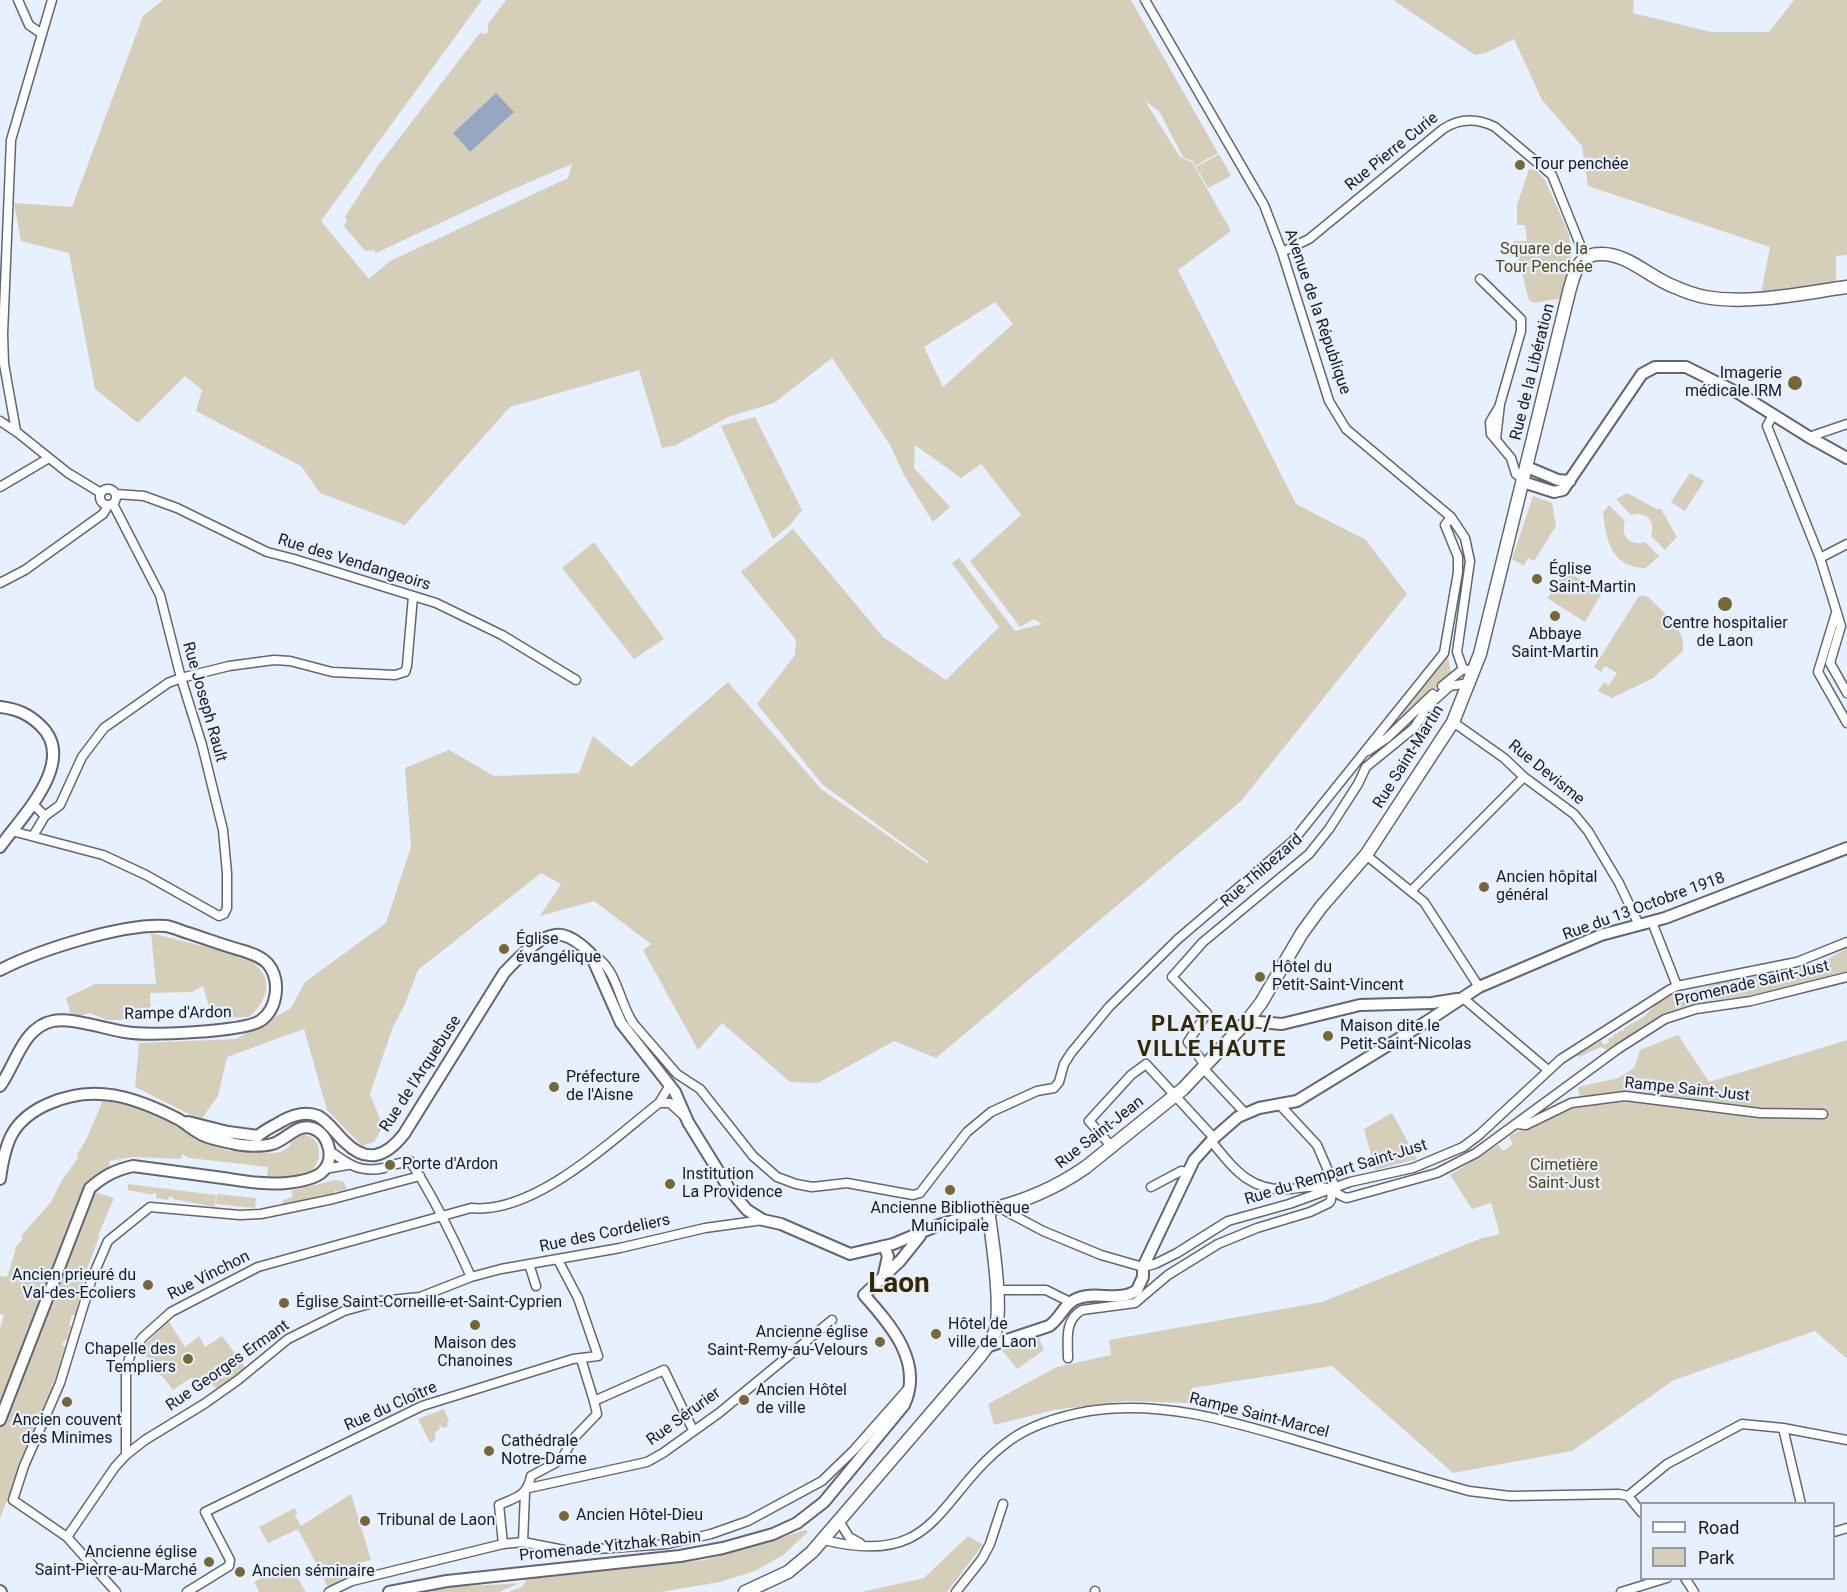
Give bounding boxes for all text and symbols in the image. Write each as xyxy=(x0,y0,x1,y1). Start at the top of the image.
street label: Rue Pierre Curie xyxy=(1342,109,1442,195)
place label: Tour penchée xyxy=(1532,155,1629,175)
marker: Tour penchée xyxy=(1513,158,1527,172)
street label: Avenue de la République xyxy=(1280,227,1354,397)
park label: Square de la Tour Penchée xyxy=(1495,240,1593,278)
street label: Rue de la Libération xyxy=(1507,302,1559,442)
place label: Imagerie médicale IRM xyxy=(1685,364,1782,402)
marker: Imagerie médicale IRM xyxy=(1786,374,1804,392)
street label: Rue des Vendangeoirs xyxy=(275,531,433,595)
place label: Église Saint-Martin xyxy=(1549,560,1636,598)
marker: Église Saint-Martin xyxy=(1530,572,1544,586)
marker: Centre hospitalier de Laon xyxy=(1716,595,1734,613)
marker: Abbaye Saint-Martin xyxy=(1548,609,1562,623)
place label: Centre hospitalier de Laon xyxy=(1662,614,1788,652)
place label: Abbaye Saint-Martin xyxy=(1511,625,1599,663)
street label: Rue Joseph Rault xyxy=(178,640,230,764)
street label: Rue Saint-Martin xyxy=(1370,702,1448,812)
street label: Rue Devisme xyxy=(1504,736,1588,810)
street label: Rue Thibezard xyxy=(1217,830,1307,912)
place label: Ancien hôpital général xyxy=(1496,868,1597,906)
street label: Rue du 13 Octobre 1918 xyxy=(1560,869,1728,945)
marker: Ancien hôpital général xyxy=(1477,880,1491,894)
place label: Église évangélique xyxy=(516,930,601,968)
marker: Église évangélique xyxy=(497,942,511,956)
street label: Promenade Saint-Just xyxy=(1673,957,1831,1011)
place label: Hôtel du Petit-Saint-Vincent xyxy=(1272,958,1404,996)
marker: Hôtel du Petit-Saint-Vincent xyxy=(1253,970,1267,984)
street label: Rampe d'Ardon xyxy=(124,1003,232,1025)
street label: Rue de l'Arquebuse xyxy=(376,1012,466,1136)
district label: PLATEAU / VILLE HAUTE xyxy=(1137,1012,1287,1064)
place label: Maison dite le Petit-Saint-Nicolas xyxy=(1340,1017,1472,1055)
marker: Maison dite le Petit-Saint-Nicolas xyxy=(1321,1029,1335,1043)
place label: Préfecture de l'Aisne xyxy=(566,1068,640,1106)
street label: Rampe Saint-Just xyxy=(1623,1074,1751,1106)
marker: Préfecture de l'Aisne xyxy=(547,1080,561,1094)
street label: Rue Saint-Jean xyxy=(1052,1093,1148,1173)
street label: Rue du Rempart Saint-Just xyxy=(1242,1136,1430,1210)
place label: Porte d'Ardon xyxy=(402,1155,498,1175)
park label: Cimetière Saint-Just xyxy=(1528,1156,1600,1194)
marker: Porte d'Ardon xyxy=(383,1158,397,1172)
place label: Institution La Providence xyxy=(682,1165,783,1203)
marker: Institution La Providence xyxy=(663,1177,677,1191)
marker: Ancienne Bibliothèque Municipale xyxy=(943,1183,957,1197)
place label: Ancienne Bibliothèque Municipale xyxy=(871,1199,1029,1237)
street label: Rue des Cordeliers xyxy=(538,1211,672,1257)
street label: Rue Vinchon xyxy=(165,1247,253,1305)
place label: Ancien prieuré du Val-des-Ecoliers xyxy=(12,1266,136,1304)
district label: Laon xyxy=(868,1268,930,1302)
marker: Ancien prieuré du Val-des-Ecoliers xyxy=(141,1278,155,1292)
place label: Église Saint-Corneille-et-Saint-Cyprien xyxy=(296,1293,562,1313)
marker: Église Saint-Corneille-et-Saint-Cyprien xyxy=(277,1296,291,1310)
place label: Hôtel de ville de Laon xyxy=(948,1315,1037,1353)
street label: Rue Georges Ermant xyxy=(163,1316,293,1416)
marker: Maison des Chanoines xyxy=(468,1318,482,1332)
place label: Ancienne église Saint-Remy-au-Velours xyxy=(707,1323,868,1361)
marker: Hôtel de ville de Laon xyxy=(929,1327,943,1341)
place label: Maison des Chanoines xyxy=(434,1334,516,1372)
marker: Ancienne église Saint-Remy-au-Velours xyxy=(873,1335,887,1349)
place label: Chapelle des Templiers xyxy=(85,1340,176,1378)
marker: Chapelle des Templiers xyxy=(181,1352,195,1366)
street label: Rue du Cloître xyxy=(342,1378,440,1436)
place label: Ancien Hôtel de ville xyxy=(756,1381,847,1419)
street label: Rue Sérurier xyxy=(643,1384,725,1450)
street label: Rampe Saint-Marcel xyxy=(1187,1389,1331,1443)
marker: Ancien Hôtel de ville xyxy=(737,1393,751,1407)
marker: Ancien couvent des Minimes xyxy=(60,1395,74,1409)
place label: Ancien couvent des Minimes xyxy=(12,1411,122,1449)
place label: Cathédrale Notre-Dame xyxy=(501,1432,587,1470)
marker: Cathédrale Notre-Dame xyxy=(482,1444,496,1458)
legend xyxy=(1640,1502,1835,1580)
place label: Ancien Hôtel-Dieu xyxy=(576,1506,703,1526)
marker: Ancien Hôtel-Dieu xyxy=(557,1509,571,1523)
place label: Tribunal de Laon xyxy=(377,1511,495,1531)
marker: Tribunal de Laon xyxy=(358,1514,372,1528)
text: Road xyxy=(1698,1517,1739,1538)
street label: Promenade Yitzhak Rabin xyxy=(518,1528,702,1566)
place label: Ancienne église Saint-Pierre-au-Marché xyxy=(35,1543,197,1581)
text: Park xyxy=(1698,1547,1734,1568)
marker: Ancienne église Saint-Pierre-au-Marché xyxy=(202,1555,216,1569)
place label: Ancien séminaire xyxy=(252,1562,375,1582)
marker: Ancien séminaire xyxy=(233,1565,247,1579)

